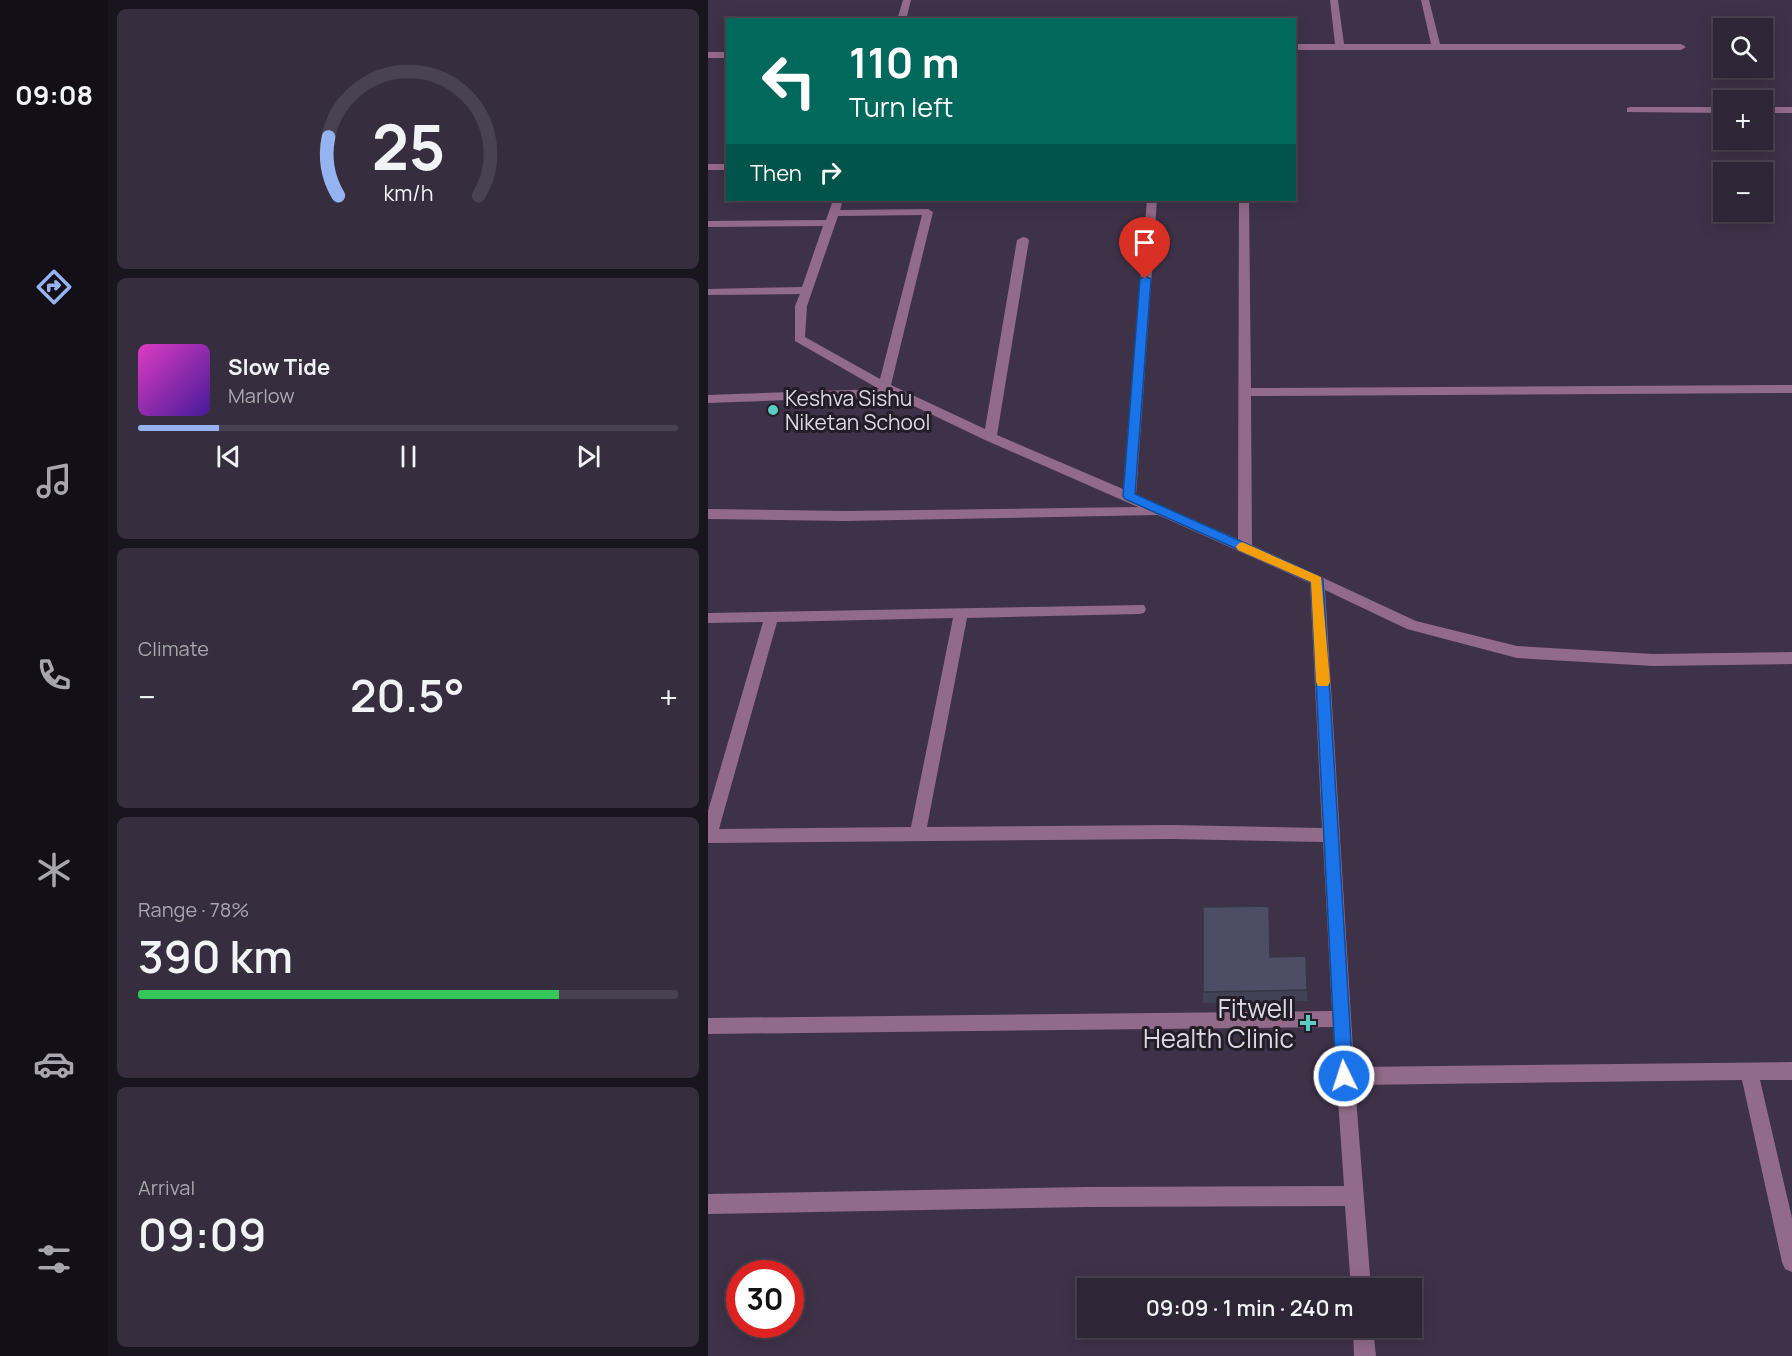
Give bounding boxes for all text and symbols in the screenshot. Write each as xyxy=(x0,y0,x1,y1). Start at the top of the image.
map controls xyxy=(1713,18,1773,222)
button: search xyxy=(1713,18,1773,78)
text: 110 m xyxy=(849,33,960,91)
icon: left xyxy=(750,42,828,120)
text: 09:08 xyxy=(15,76,93,113)
text: Turn left xyxy=(849,88,953,125)
button: + xyxy=(1713,90,1773,150)
text: 25 xyxy=(371,103,445,189)
icon: right xyxy=(814,156,847,189)
text: Then xyxy=(750,158,802,188)
button: − xyxy=(1713,162,1773,222)
text: km/h xyxy=(383,179,433,208)
pin xyxy=(1119,217,1170,279)
icon: arrive xyxy=(1128,226,1161,259)
icon: directions xyxy=(33,266,75,308)
text: Slow Tide xyxy=(228,352,330,382)
text: Marlow xyxy=(228,382,295,409)
place label: Keshva Sishu Niketan School xyxy=(785,384,930,436)
marker: Keshva Sishu Niketan School xyxy=(766,403,780,417)
icon: previous xyxy=(212,440,245,473)
icon: pause xyxy=(392,440,425,473)
icon: next xyxy=(572,440,605,473)
icon: music xyxy=(33,460,75,502)
text: Climate xyxy=(138,635,209,662)
icon: phone xyxy=(33,654,75,696)
text: 20.5° xyxy=(350,664,465,726)
text: − xyxy=(138,674,156,719)
text: + xyxy=(659,674,678,719)
icon: climate xyxy=(33,849,75,891)
text: Range · 78% xyxy=(138,896,249,923)
text: 390 km xyxy=(138,925,293,987)
place label: Fitwell Health Clinic xyxy=(1143,990,1294,1056)
marker: Fitwell Health Clinic xyxy=(1299,1014,1317,1032)
icon: car xyxy=(33,1043,75,1085)
position arrow xyxy=(1312,1044,1376,1108)
text: Arrival xyxy=(138,1174,195,1201)
text: 09:09 xyxy=(138,1203,266,1265)
icon: filters xyxy=(33,1238,75,1280)
speed limit sign: 30 xyxy=(726,1260,804,1338)
text: 09:09 · 1 min · 240 m xyxy=(1146,1293,1353,1323)

